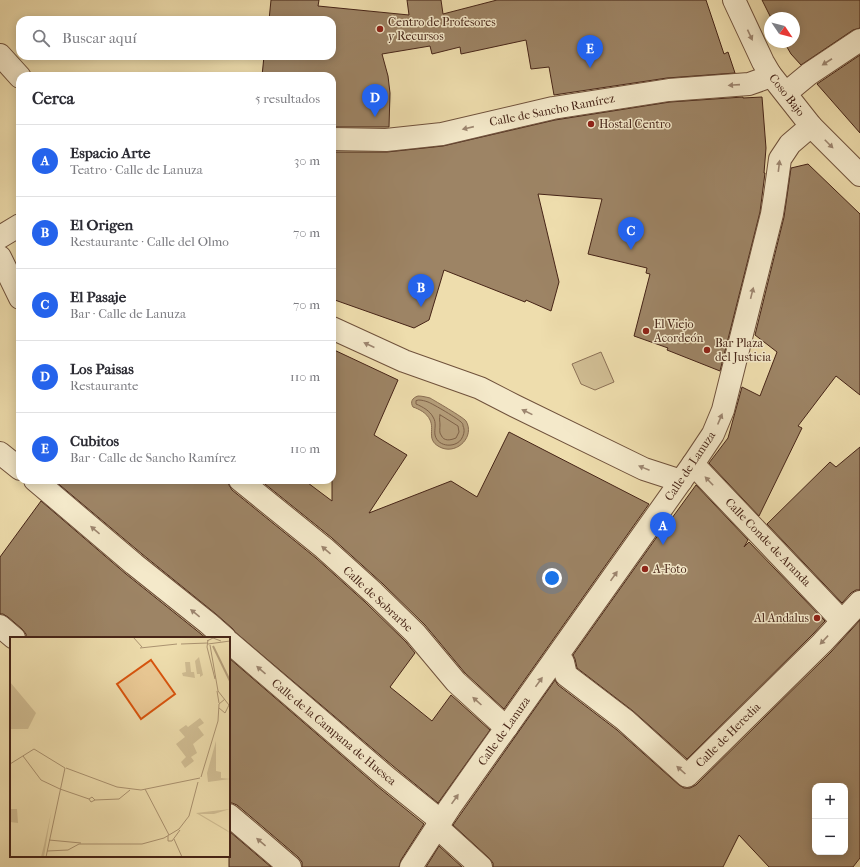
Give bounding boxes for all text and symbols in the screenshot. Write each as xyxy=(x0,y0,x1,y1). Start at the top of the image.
north arrow xyxy=(764,12,800,48)
place label: Centro de Profesores y Recursos xyxy=(388,15,496,43)
search box xyxy=(16,16,336,60)
marker: Centro de Profesores y Recursos xyxy=(375,24,385,34)
icon: search xyxy=(30,27,52,49)
text: Buscar aquí xyxy=(62,29,137,47)
one-way arrow xyxy=(747,30,753,41)
pin: E xyxy=(577,35,603,68)
one-way arrow xyxy=(822,58,833,65)
street label: Coso Bajo xyxy=(766,71,808,119)
one-way arrow xyxy=(728,81,740,88)
pin: D xyxy=(362,84,388,117)
text: Cerca xyxy=(32,88,74,108)
text: 5 resultados xyxy=(255,91,320,106)
street label: Calle de Sancho Ramírez xyxy=(488,91,616,129)
place label: Hostal Centro xyxy=(599,117,671,131)
marker: Hostal Centro xyxy=(586,119,596,129)
one-way arrow xyxy=(461,125,474,131)
one-way arrow xyxy=(824,139,834,149)
text: Espacio Arte xyxy=(70,144,150,162)
text: A xyxy=(41,153,49,168)
text: 30 m xyxy=(294,153,320,168)
one-way arrow xyxy=(776,160,782,172)
text: Teatro · Calle de Lanuza xyxy=(70,162,203,177)
text: El Origen xyxy=(70,216,133,234)
pin: C xyxy=(618,217,644,250)
text: B xyxy=(41,225,49,240)
text: 70 m xyxy=(293,225,320,240)
text: Restaurante · Calle del Olmo xyxy=(70,234,229,249)
pin: B xyxy=(408,274,434,307)
one-way arrow xyxy=(750,287,756,299)
text: El Pasaje xyxy=(70,288,126,306)
text: C xyxy=(41,297,49,312)
text: 70 m xyxy=(293,297,320,312)
text: Bar · Calle de Lanuza xyxy=(70,306,186,321)
place label: El Viejo Acordeón xyxy=(653,317,704,345)
marker: El Viejo Acordeón xyxy=(641,326,651,336)
place label: Bar Plaza del Justicia xyxy=(715,336,771,364)
one-way arrow xyxy=(363,342,374,348)
marker: Bar Plaza del Justicia xyxy=(702,345,712,355)
text: Los Paisas xyxy=(70,360,134,378)
text: D xyxy=(40,369,50,384)
text: 110 m xyxy=(290,369,320,384)
text: Restaurante xyxy=(70,378,139,393)
one-way arrow xyxy=(522,409,533,415)
one-way arrow xyxy=(717,413,723,424)
street label: Calle de Lanuza xyxy=(662,428,719,504)
text: Cubitos xyxy=(70,432,119,450)
text: E xyxy=(41,441,49,456)
text: 110 m xyxy=(290,441,320,456)
text: Bar · Calle de Sancho Ramírez xyxy=(70,450,236,465)
one-way arrow xyxy=(638,465,650,471)
one-way arrow xyxy=(704,476,714,486)
street label: Calle Conde de Aranda xyxy=(722,495,814,589)
pin: A xyxy=(650,512,676,545)
one-way arrow xyxy=(89,526,100,535)
one-way arrow xyxy=(321,546,331,555)
place label: A-Foto xyxy=(652,562,687,576)
street label: Calle de Sobrarbe xyxy=(340,563,416,635)
marker: A-Foto xyxy=(640,564,650,574)
your location xyxy=(542,568,562,588)
one-way arrow xyxy=(610,571,618,581)
one-way arrow xyxy=(190,608,201,617)
place label: Al Andalus xyxy=(753,611,810,625)
marker: Al Andalus xyxy=(812,613,822,623)
one-way arrow xyxy=(820,636,829,645)
inset map xyxy=(10,637,230,857)
one-way arrow xyxy=(256,665,266,674)
street label: Calle de la Campana de Huesca xyxy=(269,676,399,789)
one-way arrow xyxy=(535,676,543,687)
street label: Calle de Lanuza xyxy=(475,693,533,768)
one-way arrow xyxy=(472,697,482,706)
street label: Calle de Heredia xyxy=(693,699,764,770)
one-way arrow xyxy=(676,766,686,775)
map controls xyxy=(812,783,848,855)
button: + xyxy=(812,783,848,819)
one-way arrow xyxy=(451,794,459,804)
button: − xyxy=(812,819,848,855)
one-way arrow xyxy=(255,837,266,846)

